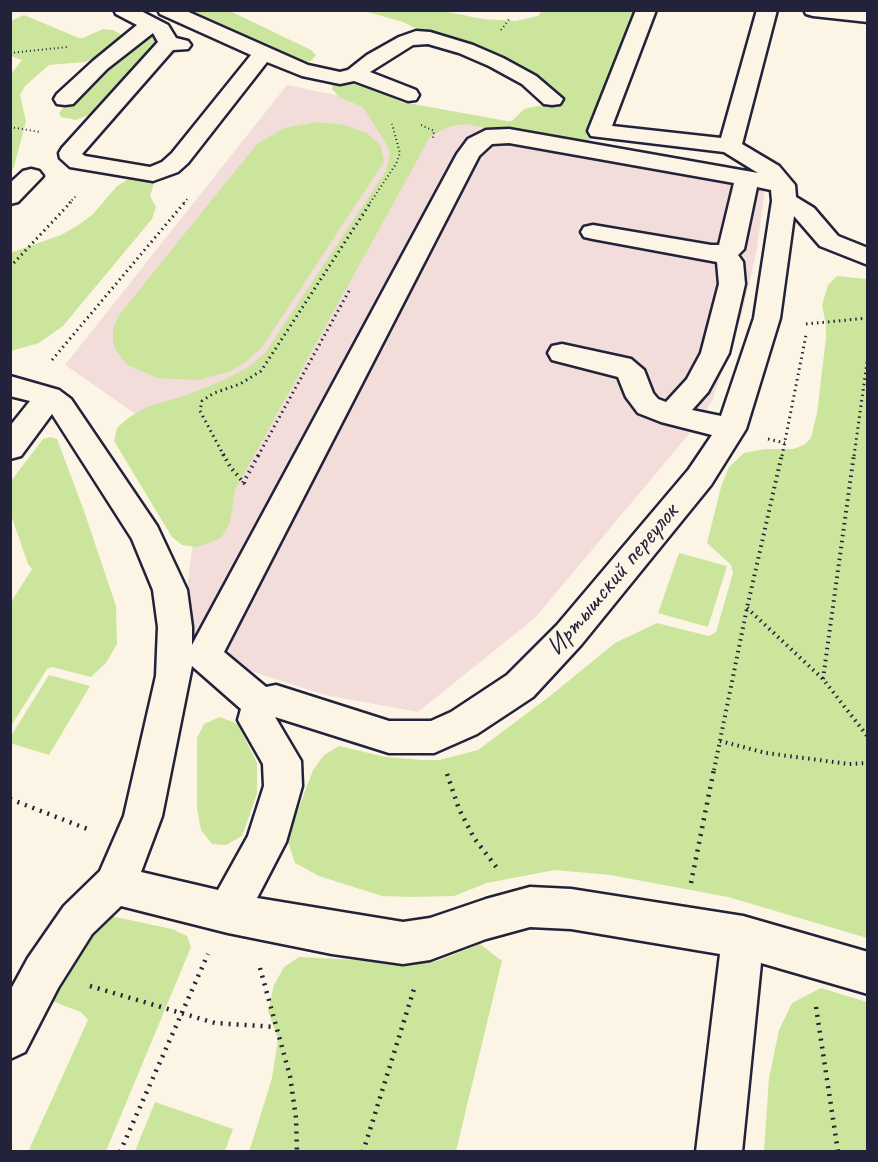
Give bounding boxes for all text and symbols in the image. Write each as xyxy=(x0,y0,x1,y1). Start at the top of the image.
street label: Иртышский переулок xyxy=(540,498,686,662)

